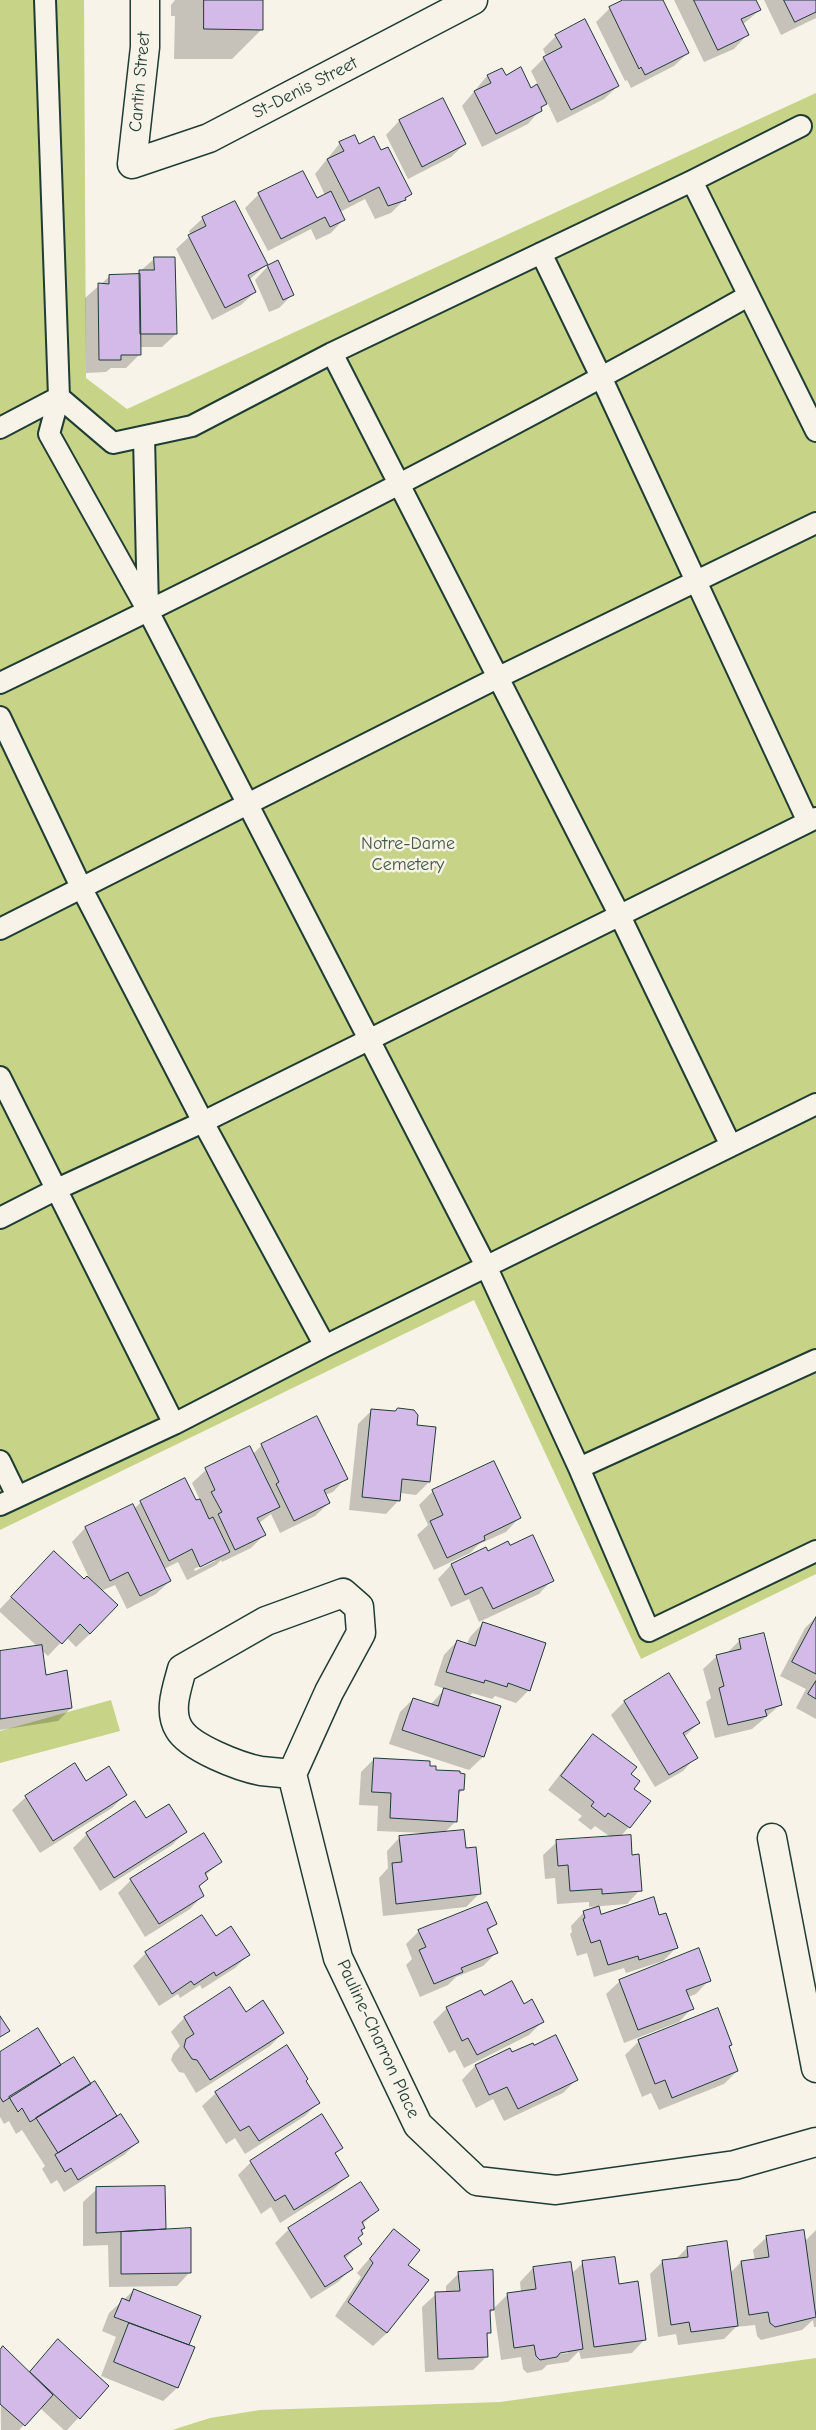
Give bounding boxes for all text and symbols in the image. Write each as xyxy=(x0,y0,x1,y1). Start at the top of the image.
street label: Cantin Street xyxy=(125,31,155,133)
street label: St-Denis Street xyxy=(249,52,361,124)
park label: Notre-Dame Cemetery xyxy=(361,833,455,876)
street label: Pauline-Charron Place xyxy=(332,1956,424,2122)

